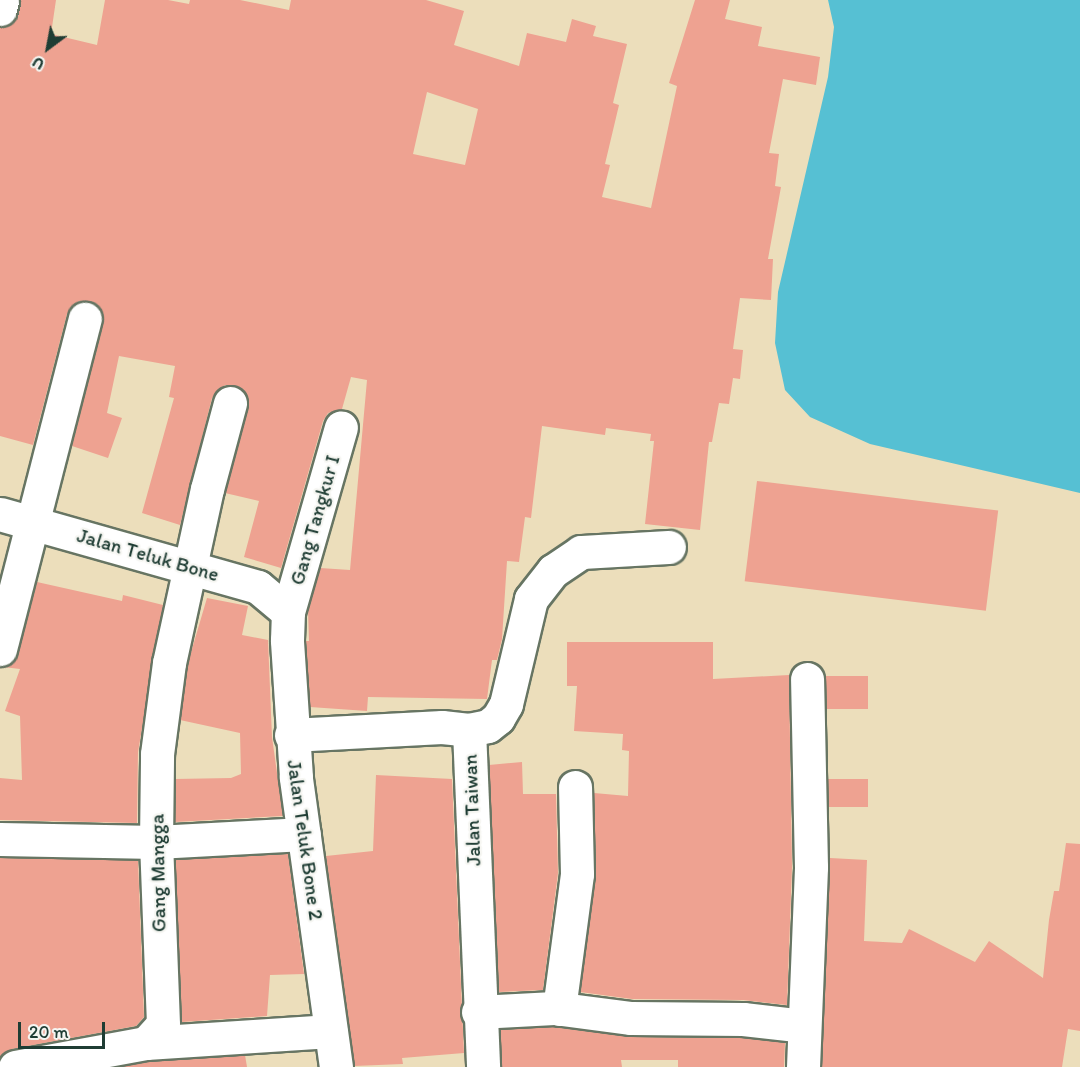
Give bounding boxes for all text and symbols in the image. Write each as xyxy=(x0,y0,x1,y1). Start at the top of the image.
north arrow xyxy=(18,18,78,78)
text: U xyxy=(29,53,48,75)
street label: Gang Tangkur I xyxy=(285,453,345,587)
street label: Jalan Teluk Bone xyxy=(75,524,221,586)
street label: Jalan Taiwan xyxy=(458,755,486,865)
street label: Jalan Teluk Bone 2 xyxy=(282,759,328,921)
street label: Gang Mangga xyxy=(145,814,171,932)
scale bar xyxy=(21,1010,108,1048)
text: 20 m xyxy=(29,1021,69,1043)

